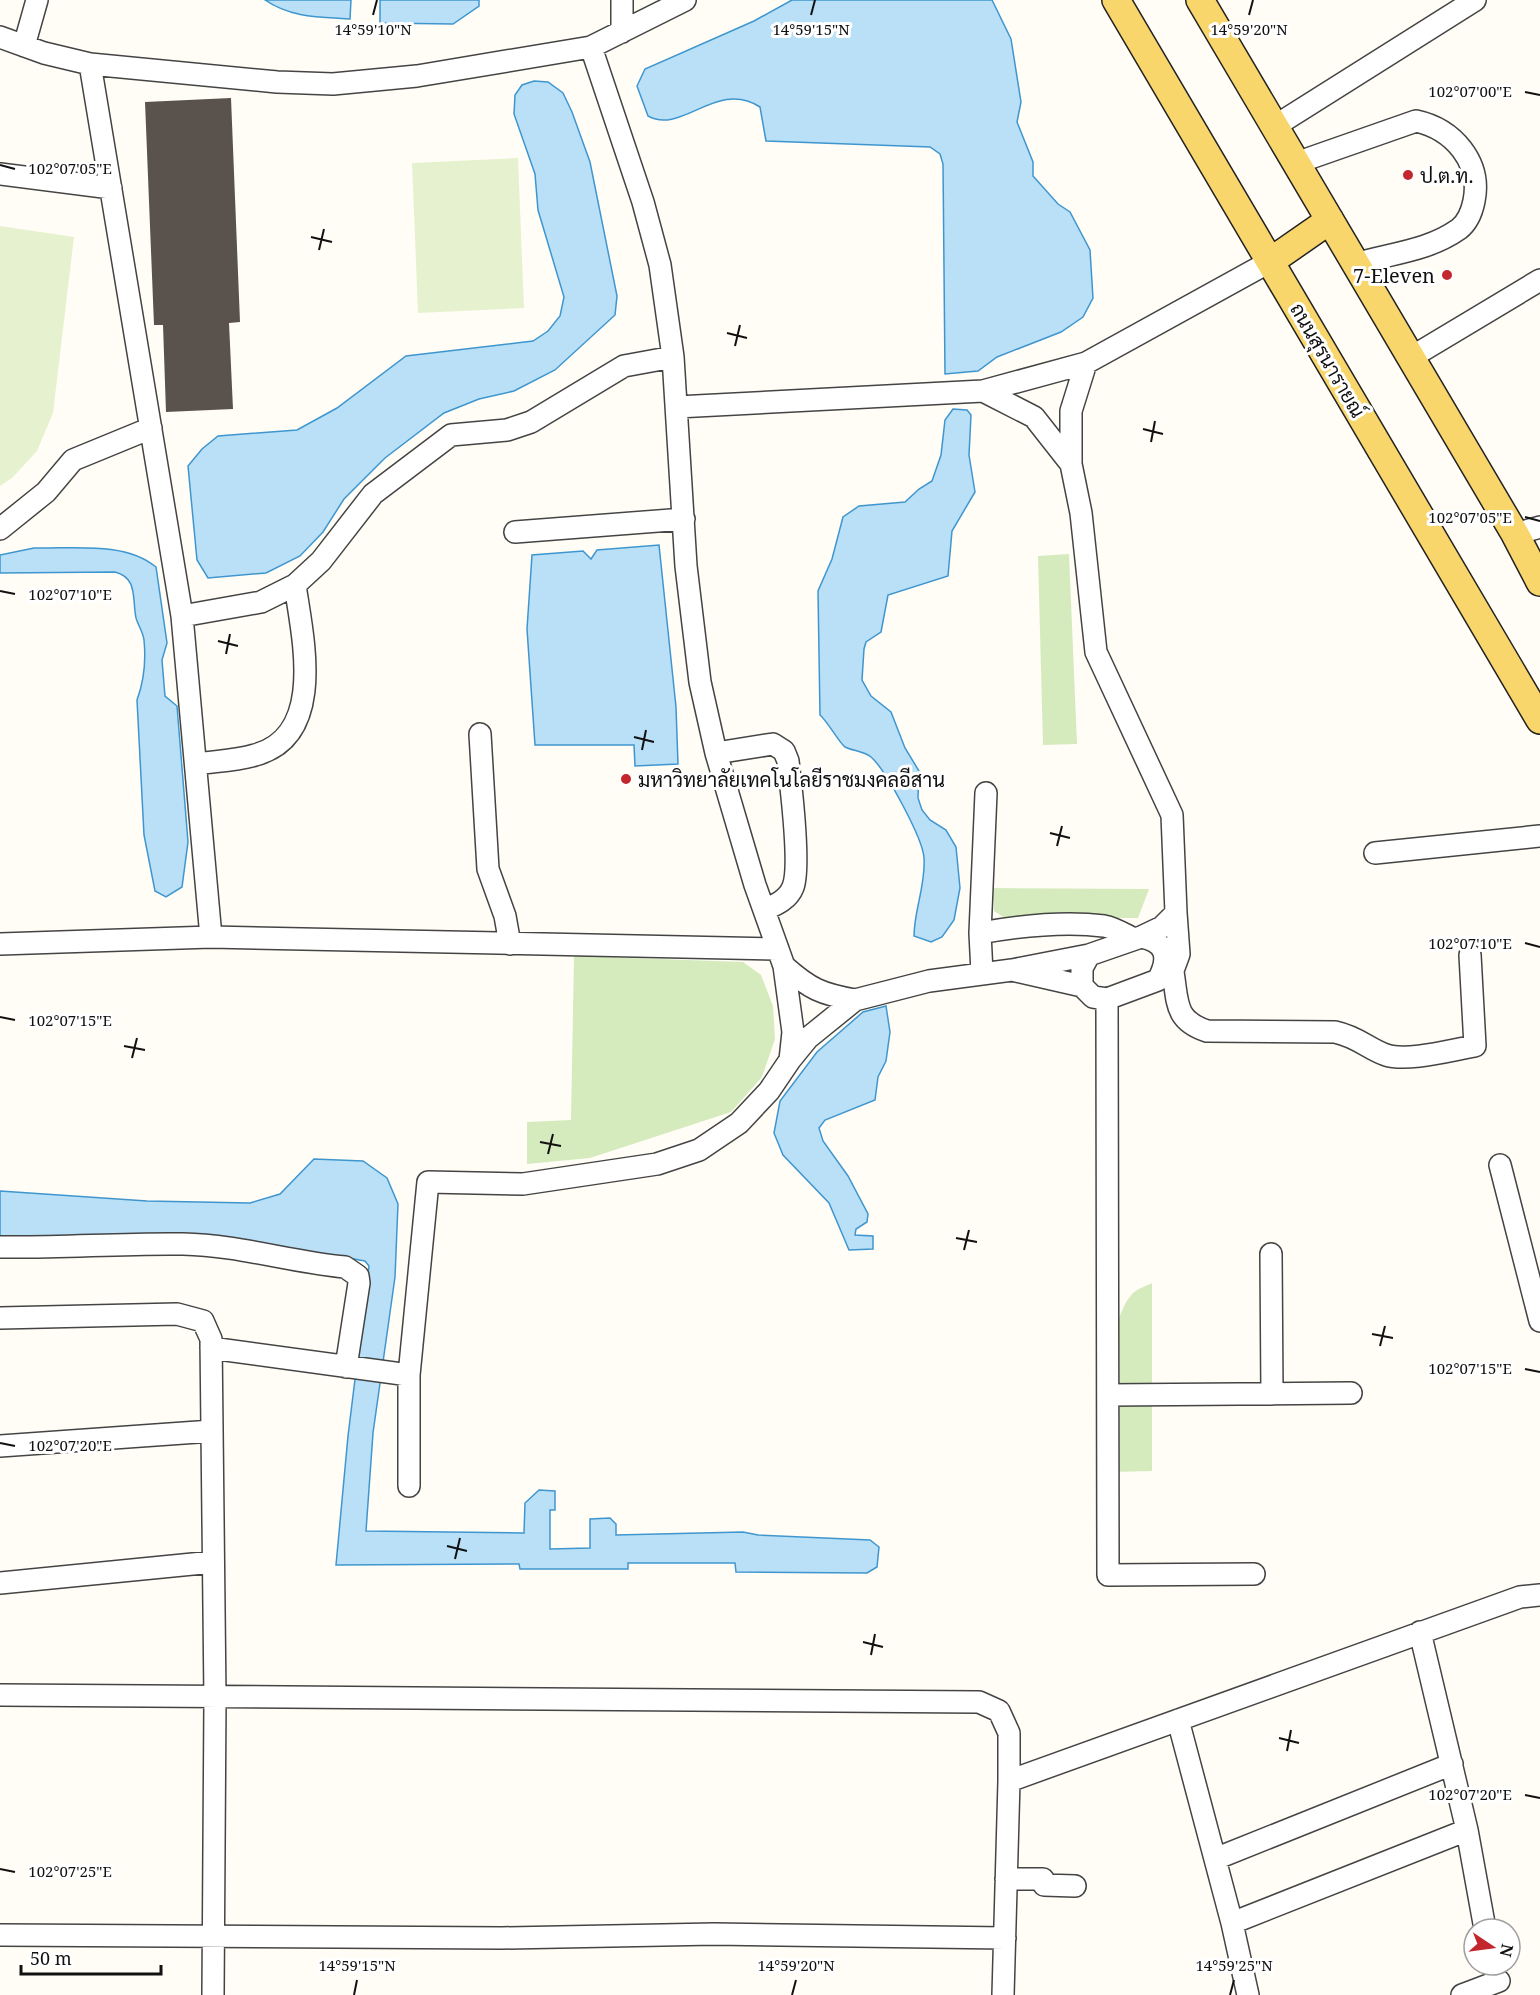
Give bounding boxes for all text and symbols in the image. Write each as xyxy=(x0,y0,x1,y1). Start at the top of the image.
text: 14°59'10"N xyxy=(334,19,412,39)
text: 14°59'15"N xyxy=(772,19,850,39)
text: 14°59'20"N xyxy=(1210,19,1288,39)
text: 102°07'00"E xyxy=(1428,81,1512,101)
text: 102°07'05"E xyxy=(28,158,112,178)
place label: ป.ต.ท. xyxy=(1420,162,1473,189)
marker: ป.ต.ท. xyxy=(1401,168,1415,182)
place label: 7-Eleven xyxy=(1353,262,1435,289)
marker: 7-Eleven xyxy=(1440,268,1454,282)
street label: ถนนสุรนารายณ์ xyxy=(1283,298,1372,423)
text: 102°07'05"E xyxy=(1428,507,1512,527)
text: 102°07'10"E xyxy=(28,584,112,604)
place label: มหาวิทยาลัยเทคโนโลยีราชมงคลอีสาน xyxy=(638,766,945,793)
marker: มหาวิทยาลัยเทคโนโลยีราชมงคลอีสาน xyxy=(619,772,633,786)
text: 102°07'10"E xyxy=(1428,933,1512,953)
text: 102°07'15"E xyxy=(28,1010,112,1030)
text: 102°07'15"E xyxy=(1428,1358,1512,1378)
text: 102°07'20"E xyxy=(28,1435,112,1455)
text: 102°07'20"E xyxy=(1428,1784,1512,1804)
text: 102°07'25"E xyxy=(28,1861,112,1881)
north arrow xyxy=(1462,1917,1522,1977)
scale bar xyxy=(21,1938,160,1976)
text: N xyxy=(1494,1942,1519,1959)
text: 50 m xyxy=(30,1946,72,1970)
text: 14°59'15"N xyxy=(318,1955,396,1975)
text: 14°59'20"N xyxy=(757,1955,835,1975)
text: 14°59'25"N xyxy=(1195,1955,1273,1975)

